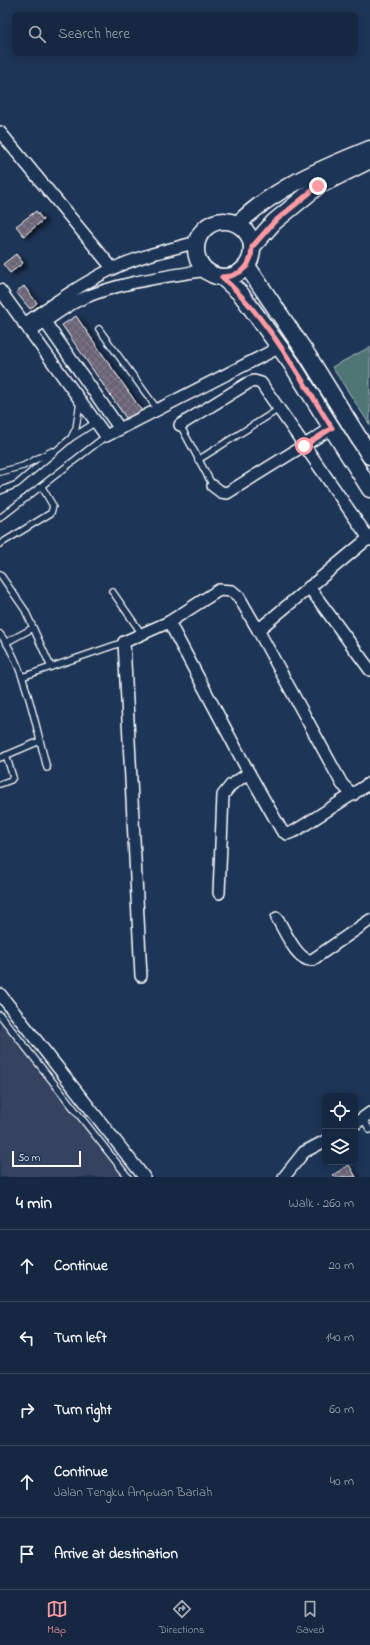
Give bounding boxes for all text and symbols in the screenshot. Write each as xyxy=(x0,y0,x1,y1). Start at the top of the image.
search box xyxy=(12,12,358,56)
icon: search xyxy=(26,23,48,45)
text: Search here xyxy=(58,23,130,45)
route end xyxy=(309,177,327,195)
route start xyxy=(295,437,313,455)
map controls xyxy=(322,1093,358,1165)
button: locate xyxy=(322,1093,358,1129)
button: layers xyxy=(322,1129,358,1165)
scale bar xyxy=(12,1149,81,1168)
text: 50 m xyxy=(18,1150,40,1166)
text: 4 min xyxy=(16,1191,52,1216)
text: Walk · 260 m xyxy=(289,1194,354,1213)
icon: ahead xyxy=(16,1255,38,1277)
text: Continue xyxy=(54,1255,108,1277)
text: 20 m xyxy=(329,1256,354,1275)
icon: left xyxy=(16,1327,38,1349)
text: Turn left xyxy=(54,1327,107,1349)
text: 140 m xyxy=(326,1328,354,1347)
icon: right xyxy=(16,1399,38,1421)
text: Turn right xyxy=(54,1399,112,1421)
text: 60 m xyxy=(329,1400,354,1419)
text: Continue xyxy=(54,1461,108,1483)
icon: ahead xyxy=(16,1471,38,1493)
text: 40 m xyxy=(330,1472,354,1491)
text: Jalan Tengku Ampuan Bariah xyxy=(54,1483,212,1502)
icon: arrive xyxy=(16,1543,38,1565)
text: Arrive at destination xyxy=(54,1543,178,1565)
tab: Map xyxy=(46,1598,68,1638)
tab: Directions xyxy=(159,1598,204,1638)
tab: Saved xyxy=(296,1598,324,1638)

